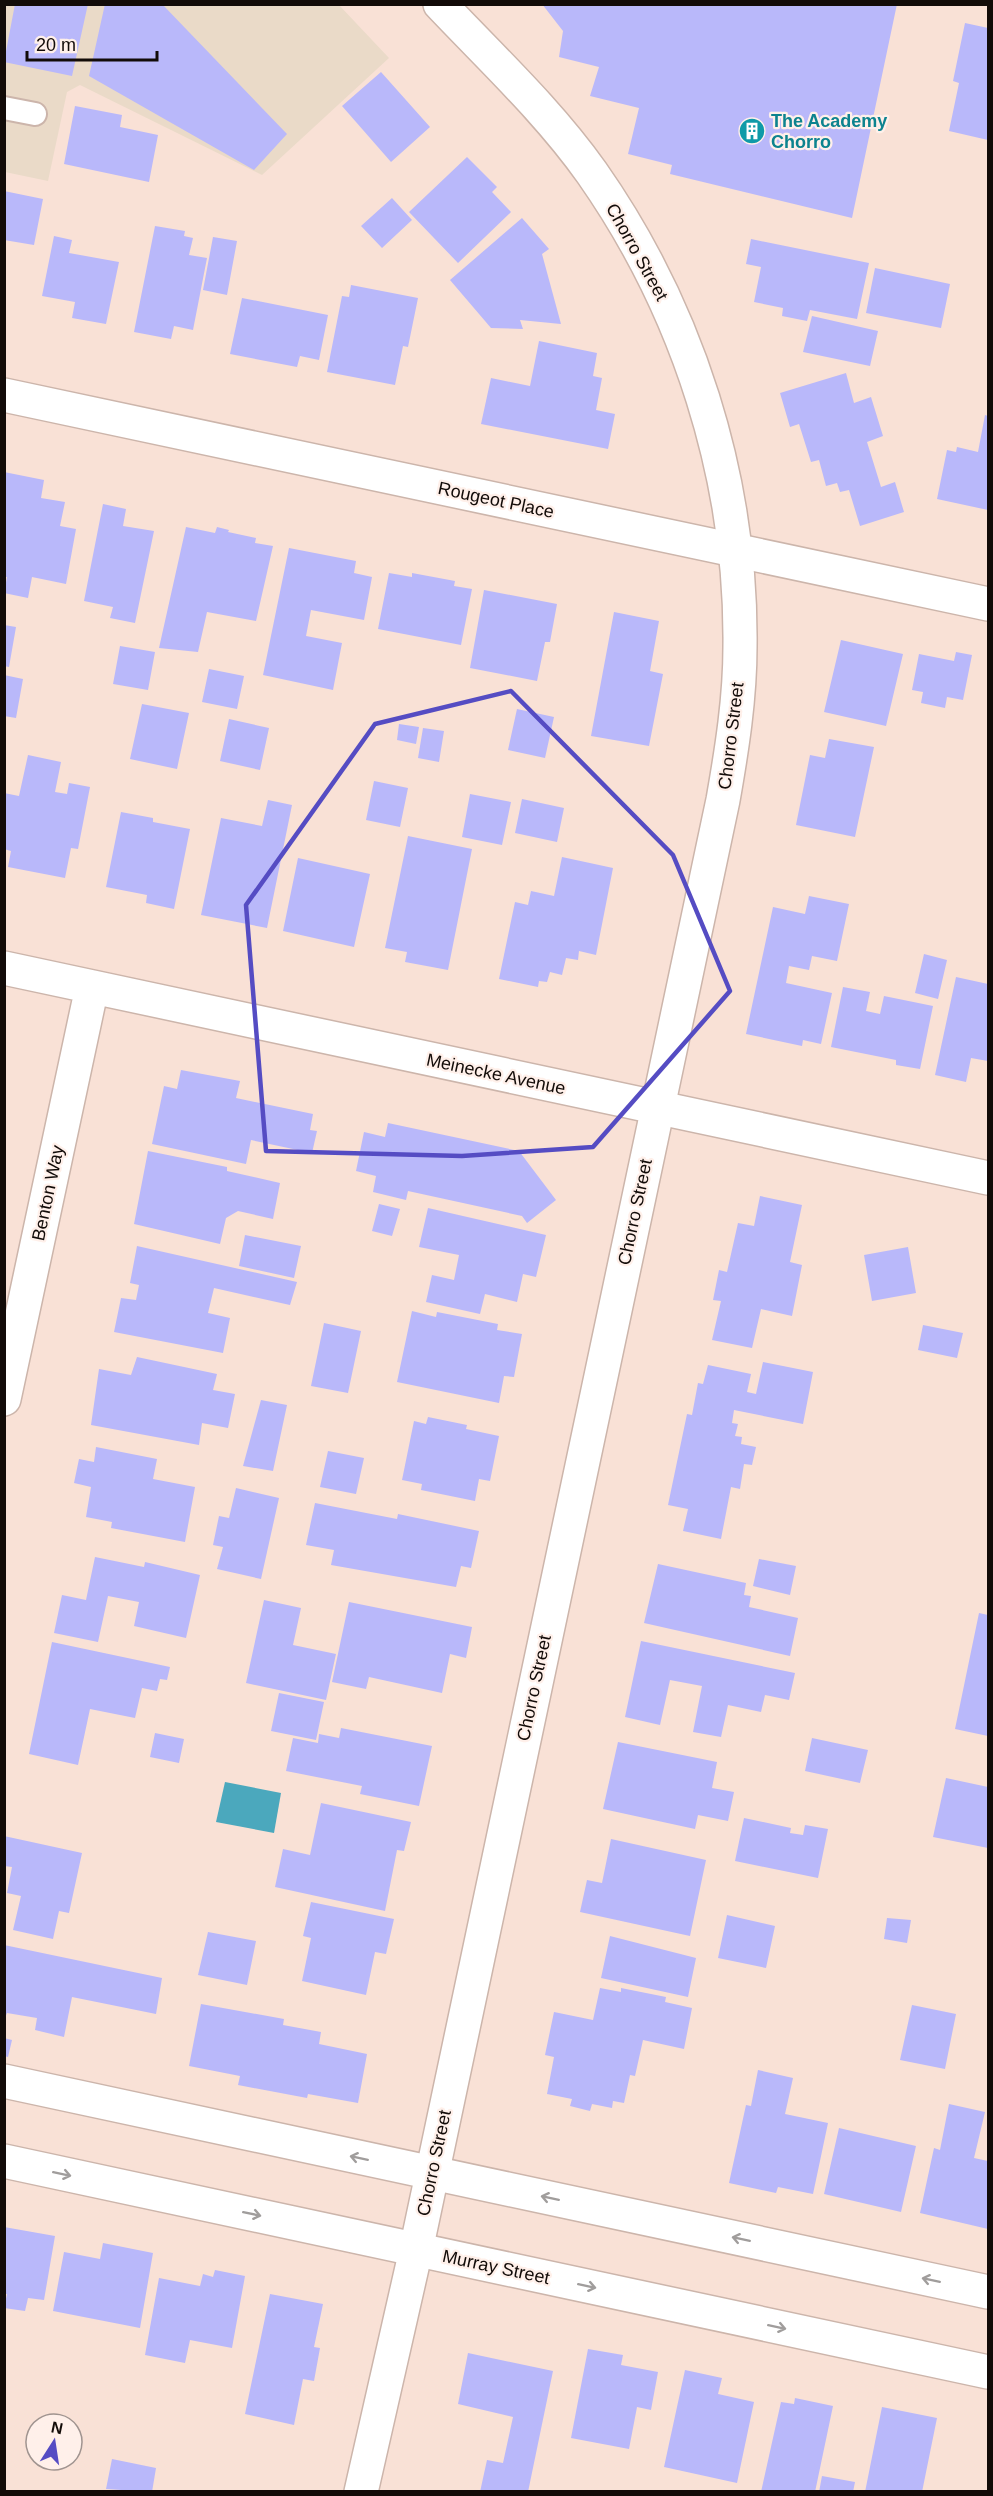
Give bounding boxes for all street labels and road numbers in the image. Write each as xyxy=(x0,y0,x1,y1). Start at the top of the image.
street label: Chorro Street xyxy=(602,200,672,304)
street label: Rougeot Place xyxy=(436,478,556,522)
street label: Chorro Street xyxy=(714,681,748,791)
street label: Meinecke Avenue xyxy=(425,1049,567,1099)
street label: Benton Way xyxy=(28,1143,68,1243)
street label: Chorro Street xyxy=(614,1157,656,1267)
street label: Chorro Street xyxy=(513,1633,555,1743)
street label: Chorro Street xyxy=(413,2108,455,2218)
street label: Murray Street xyxy=(441,2246,551,2288)

